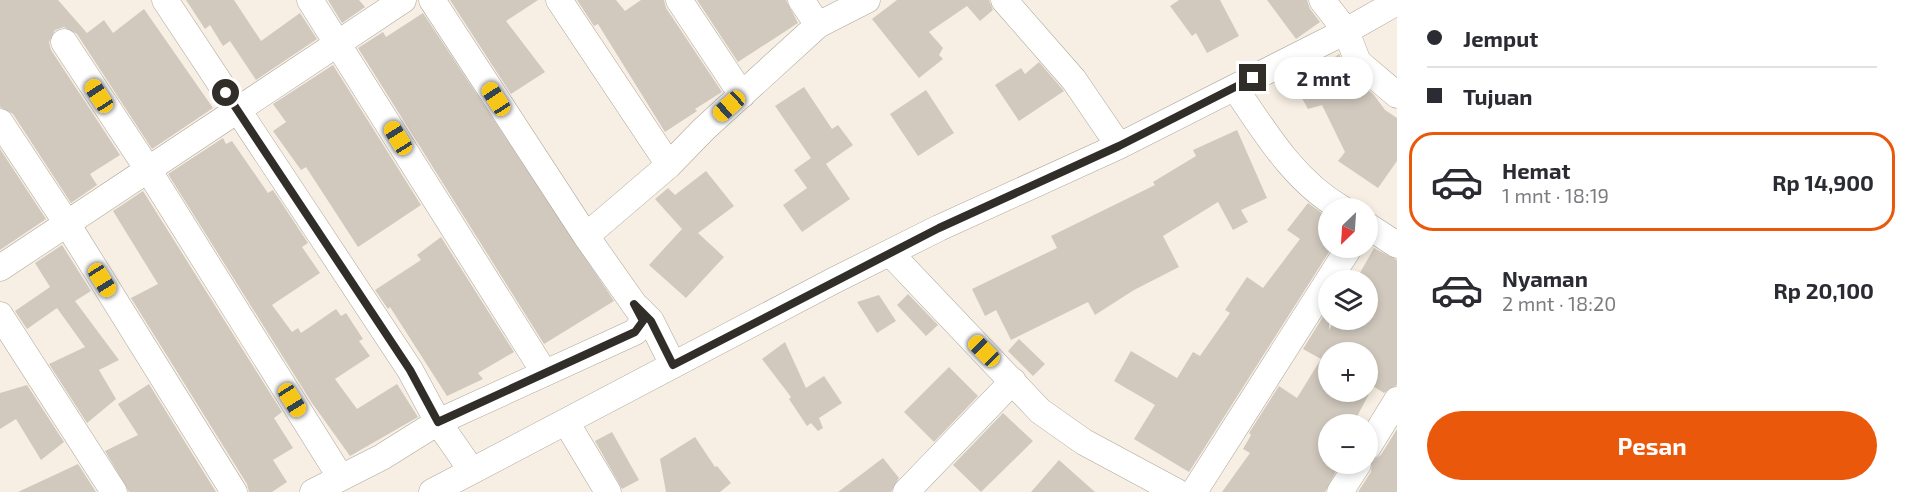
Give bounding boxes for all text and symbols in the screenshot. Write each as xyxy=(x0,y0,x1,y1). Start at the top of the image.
text: Jemput xyxy=(1463,25,1538,51)
callout: 2 mnt xyxy=(1274,57,1373,99)
route end xyxy=(1239,64,1266,91)
text: 2 mnt xyxy=(1297,66,1350,90)
car xyxy=(82,76,116,116)
route start xyxy=(212,79,239,106)
car xyxy=(479,79,513,119)
text: Tujuan xyxy=(1463,83,1532,109)
car xyxy=(710,87,748,125)
car xyxy=(381,118,415,158)
icon: car xyxy=(1430,155,1484,209)
text: Hemat xyxy=(1502,157,1571,183)
text: Rp 14,900 xyxy=(1772,169,1874,195)
text: 1 mnt · 18:19 xyxy=(1502,183,1609,207)
north arrow xyxy=(1318,198,1378,258)
map controls xyxy=(1318,198,1378,474)
car xyxy=(85,260,119,300)
icon: car xyxy=(1430,263,1484,317)
text: Nyaman xyxy=(1502,265,1588,291)
button: layers xyxy=(1318,270,1378,330)
text: Rp 20,100 xyxy=(1774,277,1874,303)
text: 2 mnt · 18:20 xyxy=(1502,291,1616,315)
car xyxy=(965,332,1003,370)
button: + xyxy=(1318,342,1378,402)
car xyxy=(275,380,309,420)
button: Pesan xyxy=(1427,411,1877,480)
button: − xyxy=(1318,414,1378,474)

